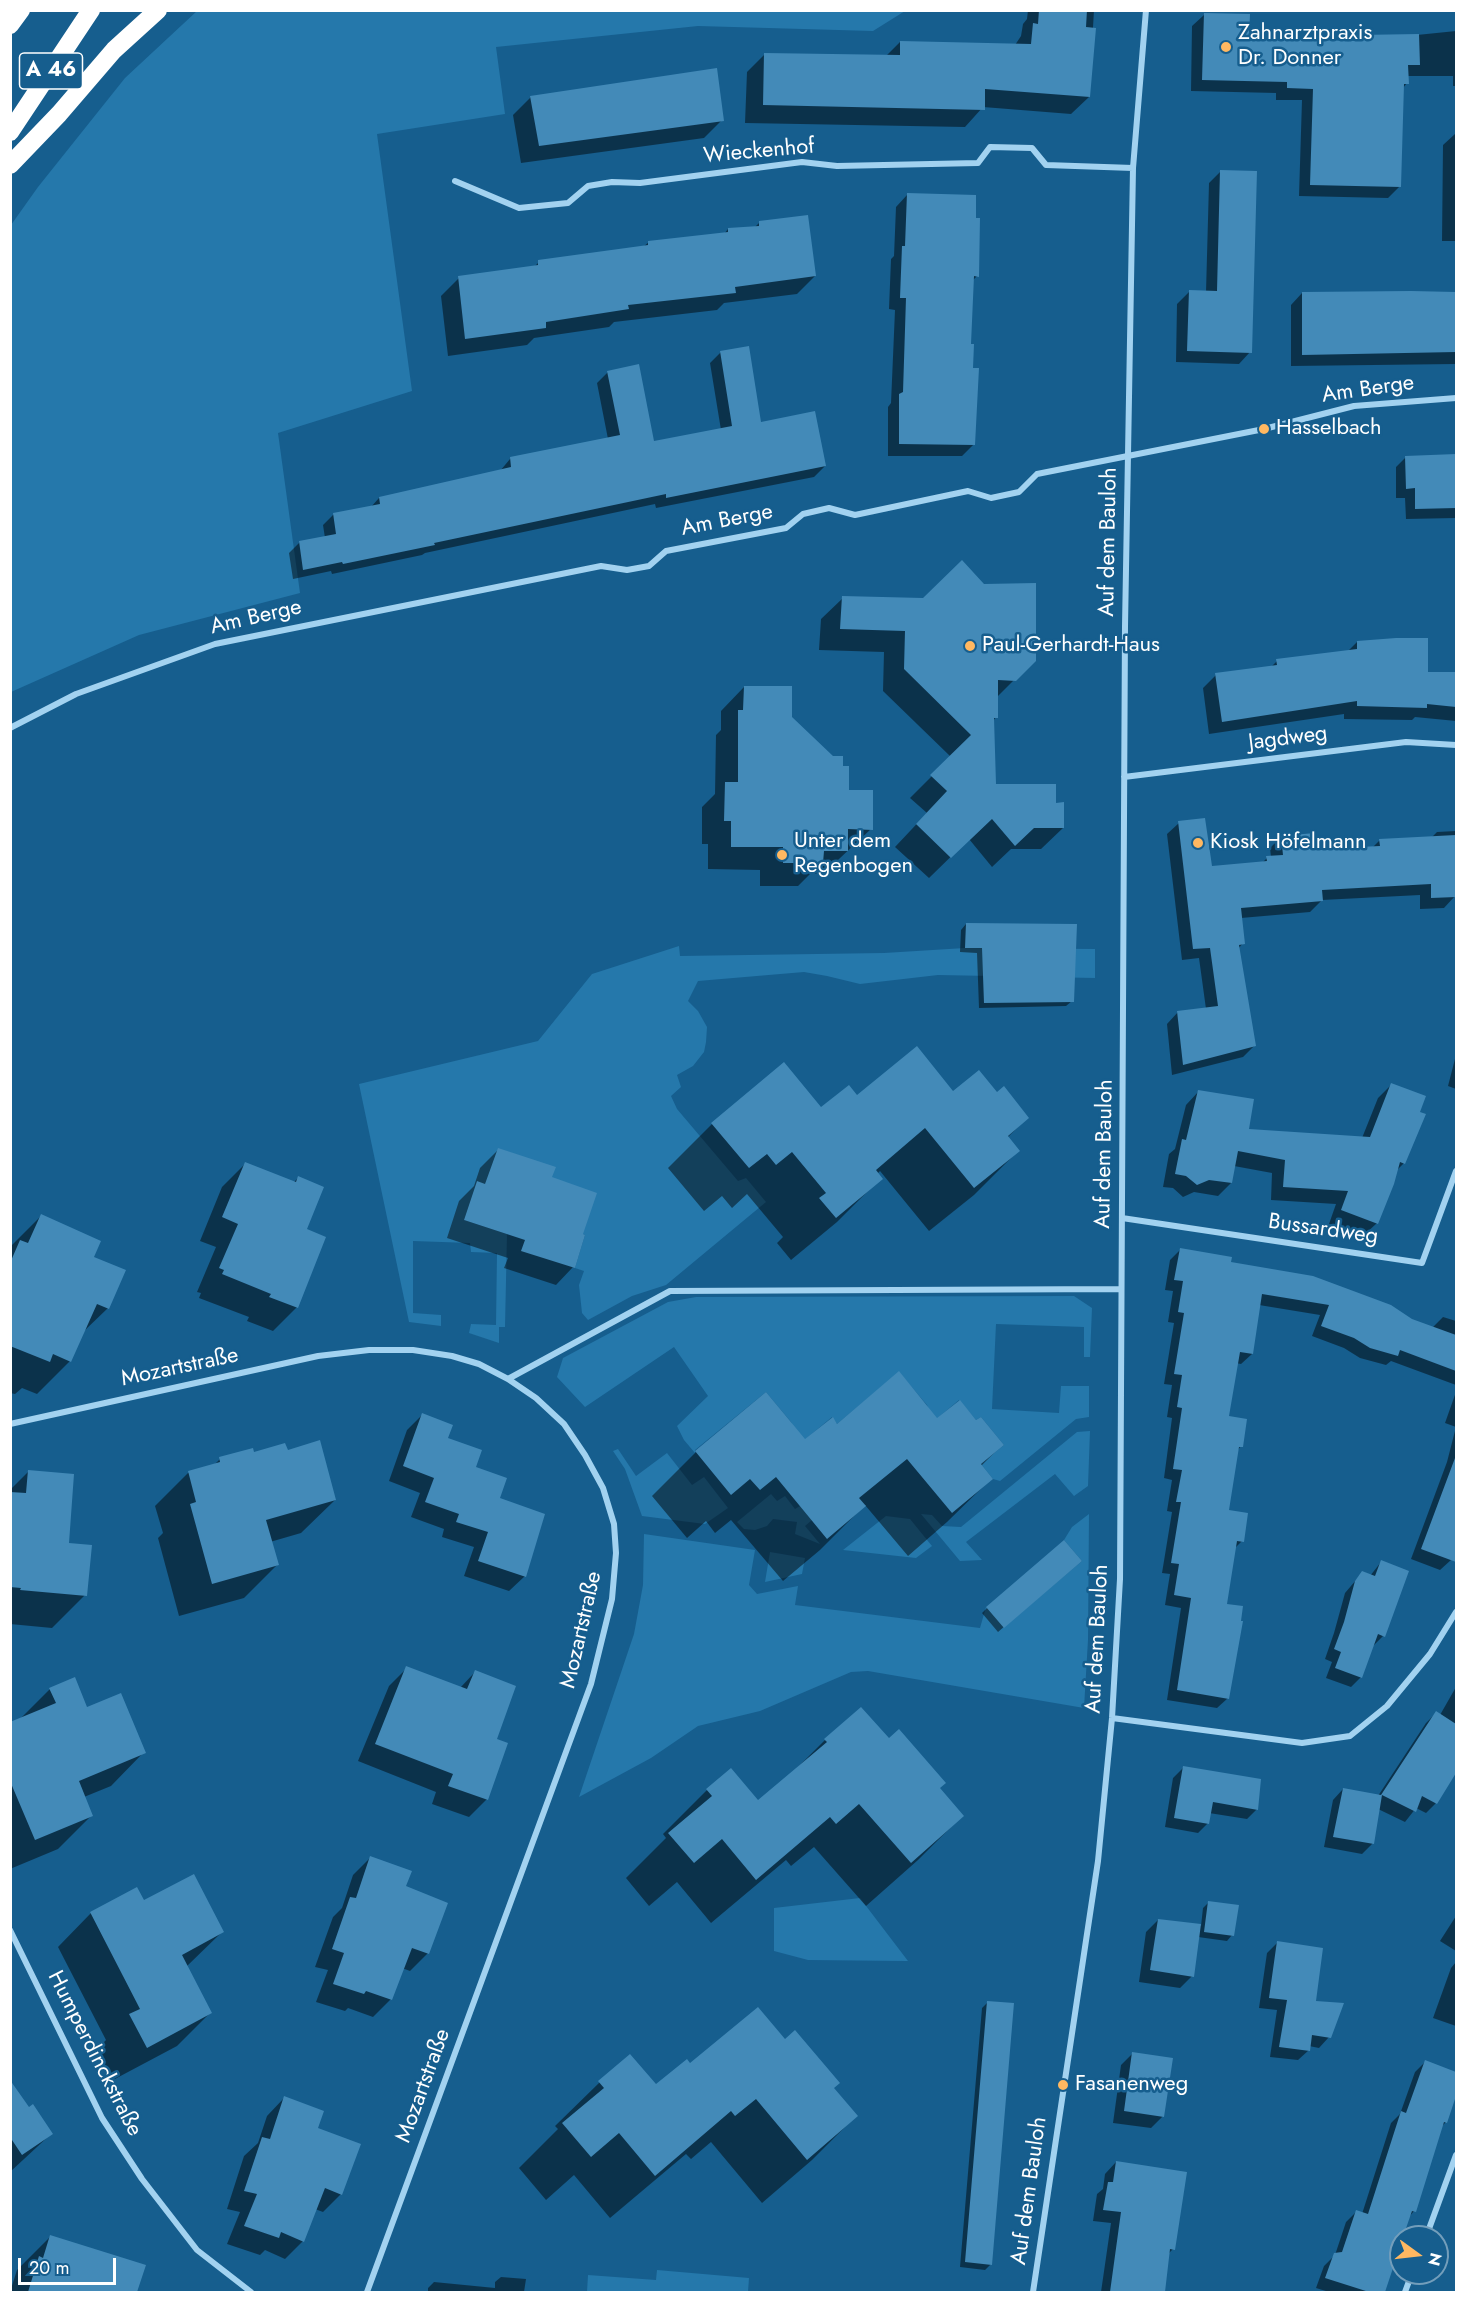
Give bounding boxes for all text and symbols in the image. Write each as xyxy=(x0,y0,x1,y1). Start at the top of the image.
place label: Zahnarztpraxis Dr. Donner xyxy=(1238,21,1372,72)
marker: Zahnarztpraxis Dr. Donner xyxy=(1219,40,1233,54)
road number: A 46 xyxy=(20,53,82,89)
street label: Wieckenhof xyxy=(702,134,816,170)
street label: Am Berge xyxy=(1320,370,1416,410)
place label: Hasselbach xyxy=(1276,416,1382,442)
marker: Hasselbach xyxy=(1257,422,1271,436)
street label: Auf dem Bauloh xyxy=(1095,467,1123,617)
street label: Am Berge xyxy=(679,499,775,543)
street label: Am Berge xyxy=(208,595,304,641)
place label: Paul-Gerhardt-Haus xyxy=(982,633,1160,659)
marker: Paul-Gerhardt-Haus xyxy=(963,639,977,653)
street label: Jagdweg xyxy=(1247,721,1329,757)
place label: Unter dem Regenbogen xyxy=(794,829,913,880)
place label: Kiosk Höfelmann xyxy=(1210,830,1367,856)
marker: Kiosk Höfelmann xyxy=(1191,836,1205,850)
marker: Unter dem Regenbogen xyxy=(775,848,789,862)
street label: Auf dem Bauloh xyxy=(1091,1079,1119,1229)
street label: Bussardweg xyxy=(1266,1209,1380,1251)
street label: Mozartstraße xyxy=(119,1343,241,1393)
street label: Auf dem Bauloh xyxy=(1081,1564,1115,1714)
street label: Mozartstraße xyxy=(556,1569,608,1691)
street label: Humperdinckstraße xyxy=(41,1967,147,2141)
street label: Mozartstraße xyxy=(391,2026,457,2146)
place label: Fasanenweg xyxy=(1075,2072,1188,2098)
marker: Fasanenweg xyxy=(1056,2078,1070,2092)
street label: Auf dem Bauloh xyxy=(1007,2115,1053,2267)
north arrow xyxy=(1389,2225,1449,2285)
scale bar xyxy=(21,2246,118,2284)
text: N xyxy=(1422,2250,1448,2268)
text: 20 m xyxy=(29,2255,69,2281)

